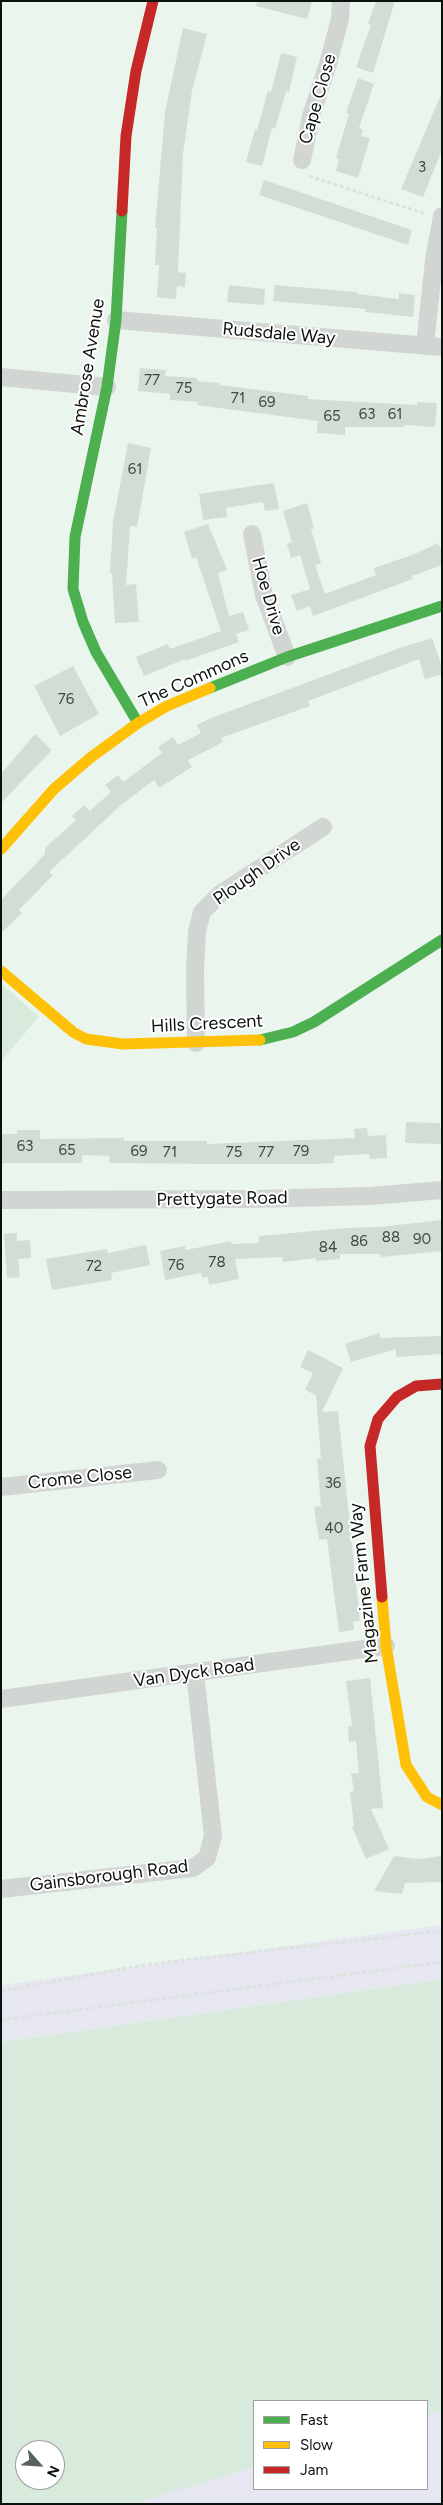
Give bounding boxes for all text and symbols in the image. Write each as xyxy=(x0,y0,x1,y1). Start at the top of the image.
street label: Cape Close xyxy=(295,51,341,147)
house number: 3 xyxy=(418,159,426,177)
street label: Ambrose Avenue xyxy=(67,297,109,437)
street label: Rudsdale Way xyxy=(222,318,336,350)
house number: 77 xyxy=(144,372,160,390)
house number: 75 xyxy=(176,380,192,398)
house number: 71 xyxy=(231,390,245,408)
house number: 69 xyxy=(259,394,275,412)
house number: 63 xyxy=(359,406,375,424)
house number: 61 xyxy=(388,406,402,424)
house number: 65 xyxy=(323,408,341,426)
house number: 61 xyxy=(128,461,142,479)
street label: Hoe Drive xyxy=(247,555,289,637)
street label: The Commons xyxy=(136,645,252,713)
house number: 76 xyxy=(58,691,74,709)
street label: Plough Drive xyxy=(209,834,305,910)
street label: Hills Crescent xyxy=(150,1010,264,1038)
house number: 63 xyxy=(17,1138,33,1156)
house number: 65 xyxy=(58,1142,76,1160)
house number: 69 xyxy=(131,1143,147,1161)
house number: 79 xyxy=(293,1143,309,1161)
house number: 71 xyxy=(163,1144,177,1162)
house number: 75 xyxy=(226,1144,242,1162)
house number: 77 xyxy=(258,1144,274,1162)
street label: Prettygate Road xyxy=(156,1187,288,1211)
house number: 88 xyxy=(382,1229,400,1247)
house number: 90 xyxy=(413,1231,431,1249)
house number: 86 xyxy=(350,1233,368,1251)
house number: 84 xyxy=(319,1239,337,1257)
house number: 78 xyxy=(208,1254,226,1272)
house number: 76 xyxy=(168,1257,184,1275)
house number: 72 xyxy=(86,1258,102,1276)
street label: Crome Close xyxy=(27,1462,133,1494)
house number: 36 xyxy=(325,1475,341,1493)
street label: Magazine Farm Way xyxy=(345,1502,383,1664)
house number: 40 xyxy=(325,1520,343,1538)
street label: Van Dyck Road xyxy=(132,1654,256,1692)
street label: Gainsborough Road xyxy=(29,1856,189,1896)
legend xyxy=(253,2400,428,2490)
text: Fast xyxy=(300,2411,328,2429)
text: Slow xyxy=(300,2436,333,2454)
north arrow xyxy=(15,2440,65,2490)
text: Jam xyxy=(300,2461,328,2479)
text: N xyxy=(43,2463,63,2480)

